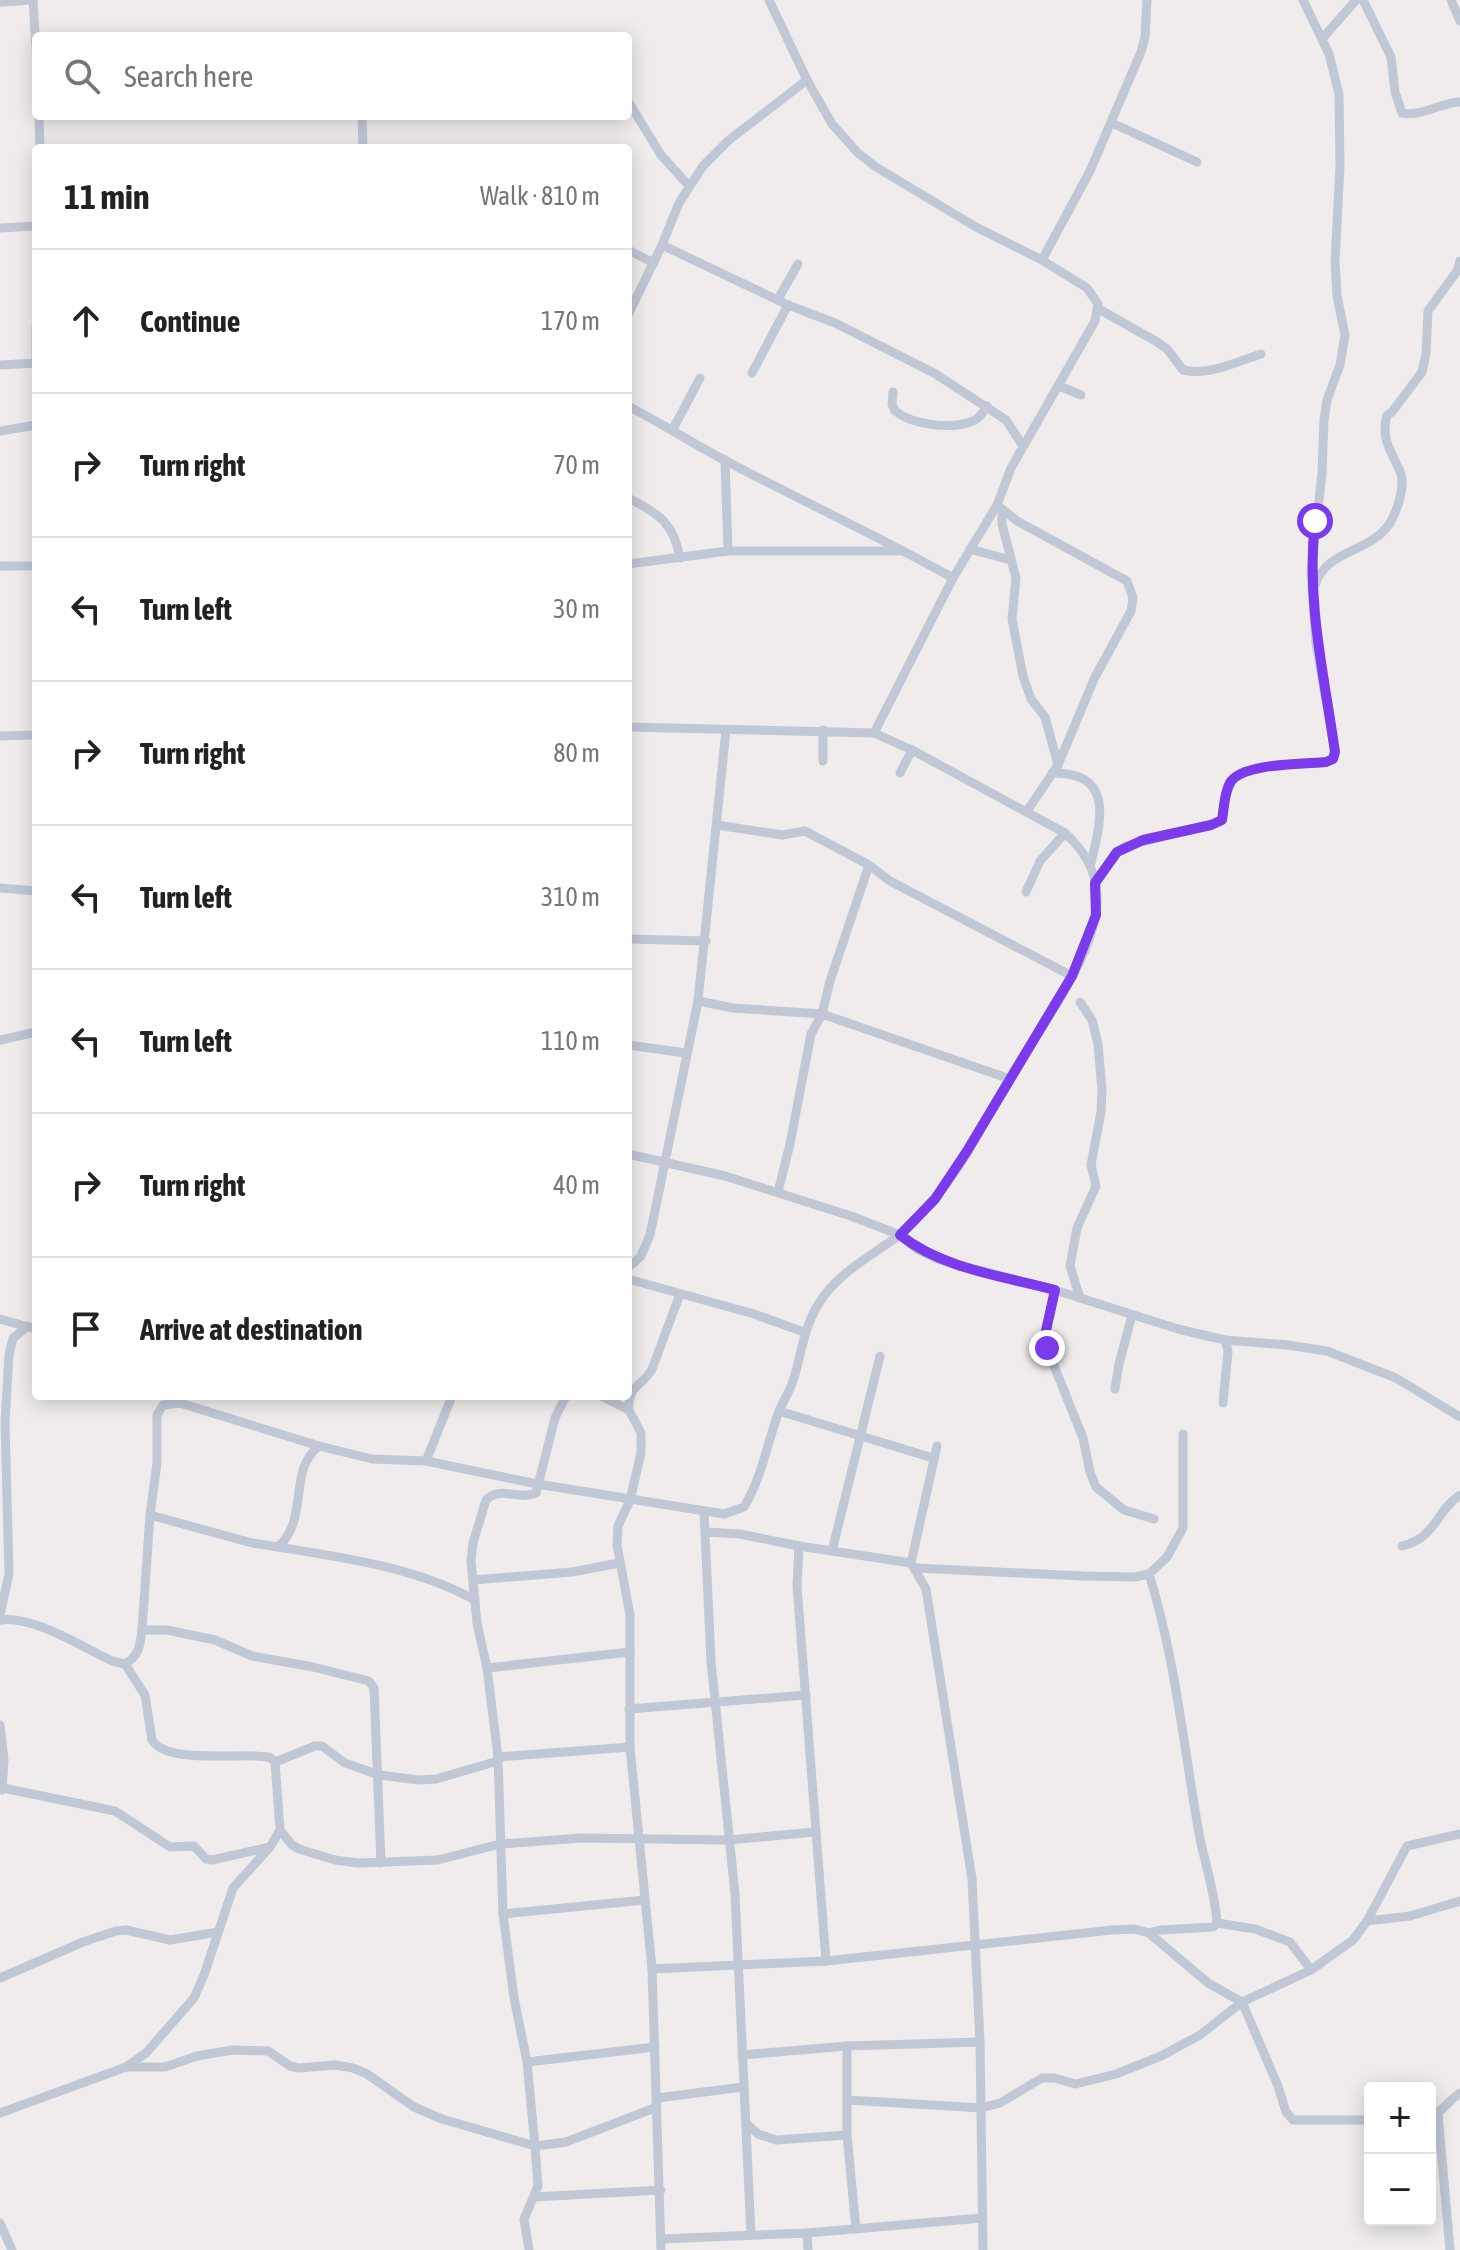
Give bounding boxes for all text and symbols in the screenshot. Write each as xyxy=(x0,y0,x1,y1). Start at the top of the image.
search box xyxy=(32,32,632,120)
icon: search xyxy=(60,54,104,98)
text: Search here xyxy=(124,59,253,93)
text: 11 min xyxy=(64,177,149,216)
text: Walk · 810 m xyxy=(480,181,600,211)
icon: ahead xyxy=(64,299,108,343)
text: Continue xyxy=(140,304,240,338)
text: 170 m xyxy=(541,306,600,336)
icon: right xyxy=(64,443,108,487)
text: Turn right xyxy=(140,448,246,482)
text: 70 m xyxy=(553,450,600,480)
route start xyxy=(1297,503,1333,539)
icon: left xyxy=(64,587,108,631)
text: Turn left xyxy=(140,592,232,626)
text: 30 m xyxy=(553,594,600,624)
icon: right xyxy=(64,731,108,775)
text: Turn right xyxy=(140,736,246,770)
text: 80 m xyxy=(553,738,600,768)
icon: left xyxy=(64,875,108,919)
text: Turn left xyxy=(140,880,232,914)
text: 310 m xyxy=(541,882,600,912)
icon: left xyxy=(64,1019,108,1063)
text: Turn left xyxy=(140,1024,232,1058)
text: 110 m xyxy=(541,1026,600,1056)
icon: right xyxy=(64,1163,108,1207)
text: Turn right xyxy=(140,1168,246,1202)
text: 40 m xyxy=(553,1170,600,1200)
icon: arrive xyxy=(64,1307,108,1351)
text: Arrive at destination xyxy=(140,1312,362,1346)
route end xyxy=(1029,1330,1065,1366)
map controls xyxy=(1364,2082,1436,2226)
button: + xyxy=(1364,2082,1436,2154)
button: − xyxy=(1364,2154,1436,2226)

